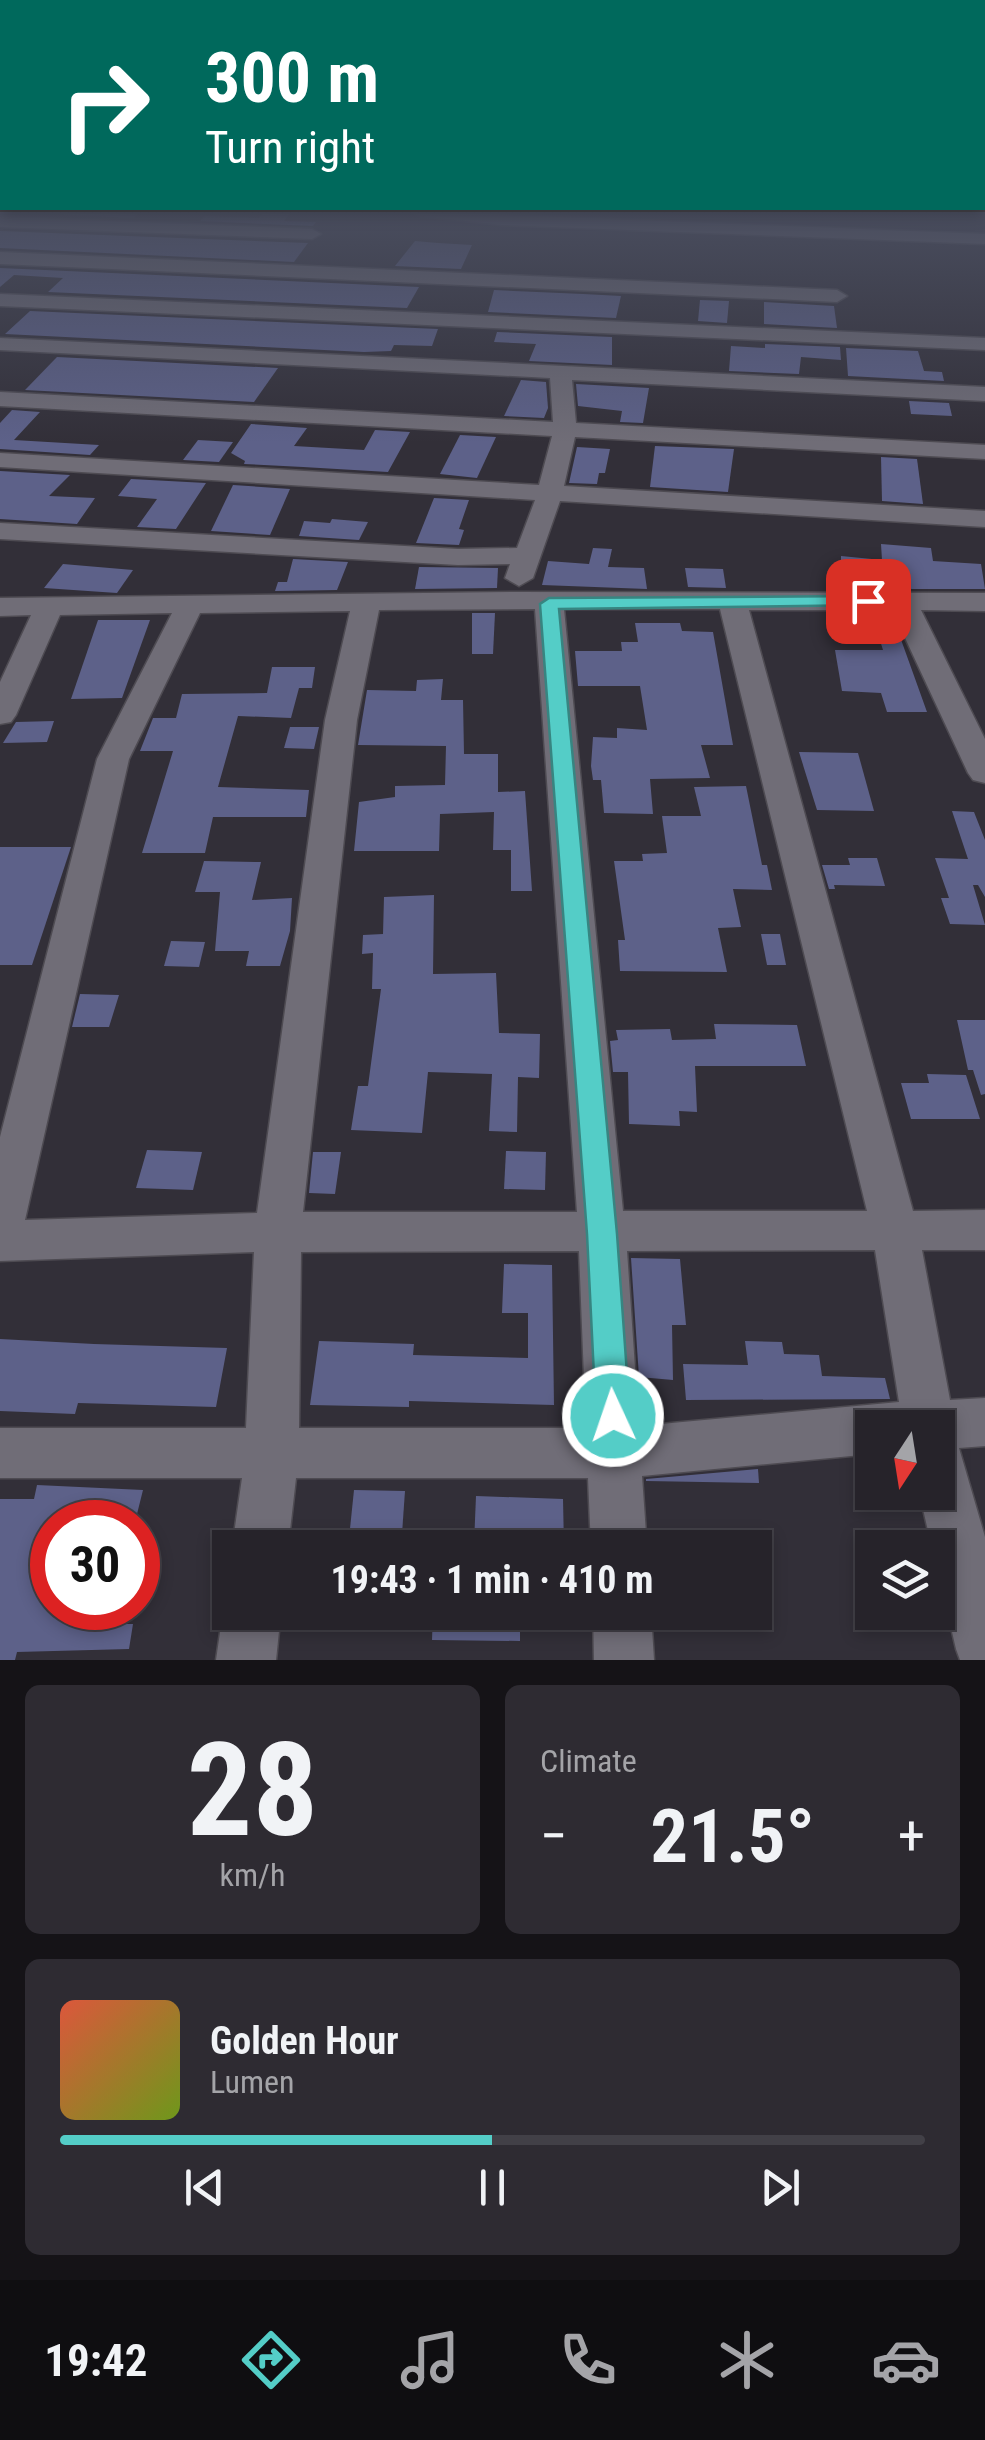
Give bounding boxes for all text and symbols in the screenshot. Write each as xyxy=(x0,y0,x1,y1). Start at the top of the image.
text: 300 m xyxy=(205,37,379,119)
icon: right xyxy=(40,40,170,170)
text: Turn right xyxy=(205,121,375,174)
pin xyxy=(826,559,911,644)
icon: arrive xyxy=(841,574,896,629)
position arrow xyxy=(561,1364,665,1468)
north arrow xyxy=(855,1410,955,1510)
map controls xyxy=(855,1410,955,1630)
speed limit sign: 30 xyxy=(30,1500,160,1630)
button: layers xyxy=(855,1530,955,1630)
text: 19:43 · 1 min · 410 m xyxy=(331,1558,653,1602)
text: 28 xyxy=(187,1714,318,1867)
text: Climate xyxy=(540,1742,637,1780)
text: 21.5° xyxy=(650,1792,815,1880)
text: − xyxy=(540,1804,568,1868)
text: + xyxy=(898,1804,925,1868)
text: km/h xyxy=(220,1856,285,1894)
text: Golden Hour xyxy=(210,2019,399,2063)
text: Lumen xyxy=(210,2063,295,2101)
icon: previous xyxy=(177,2160,232,2215)
icon: pause xyxy=(465,2160,520,2215)
icon: next xyxy=(753,2160,808,2215)
icon: directions xyxy=(236,2325,306,2395)
icon: music xyxy=(395,2325,465,2395)
icon: phone xyxy=(553,2325,623,2395)
icon: climate xyxy=(712,2325,782,2395)
icon: car xyxy=(871,2325,941,2395)
text: 19:42 xyxy=(44,2334,148,2387)

